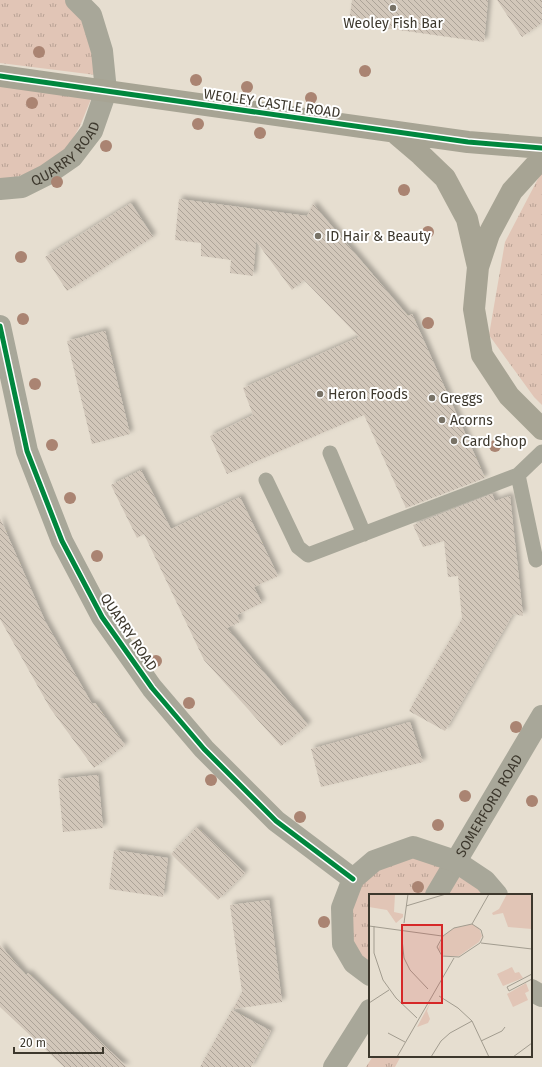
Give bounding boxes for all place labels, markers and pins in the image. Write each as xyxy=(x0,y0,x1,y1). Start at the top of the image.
marker: Weoley Fish Bar xyxy=(388,3,398,13)
place label: Weoley Fish Bar xyxy=(343,15,443,32)
place label: ID Hair & Beauty xyxy=(326,228,431,245)
marker: ID Hair & Beauty xyxy=(313,231,323,241)
place label: Heron Foods xyxy=(328,386,408,403)
marker: Heron Foods xyxy=(315,389,325,399)
place label: Greggs xyxy=(440,390,483,407)
marker: Greggs xyxy=(427,393,437,403)
place label: Acorns xyxy=(450,412,493,429)
marker: Acorns xyxy=(437,415,447,425)
place label: Card Shop xyxy=(462,433,527,450)
marker: Card Shop xyxy=(449,436,459,446)

